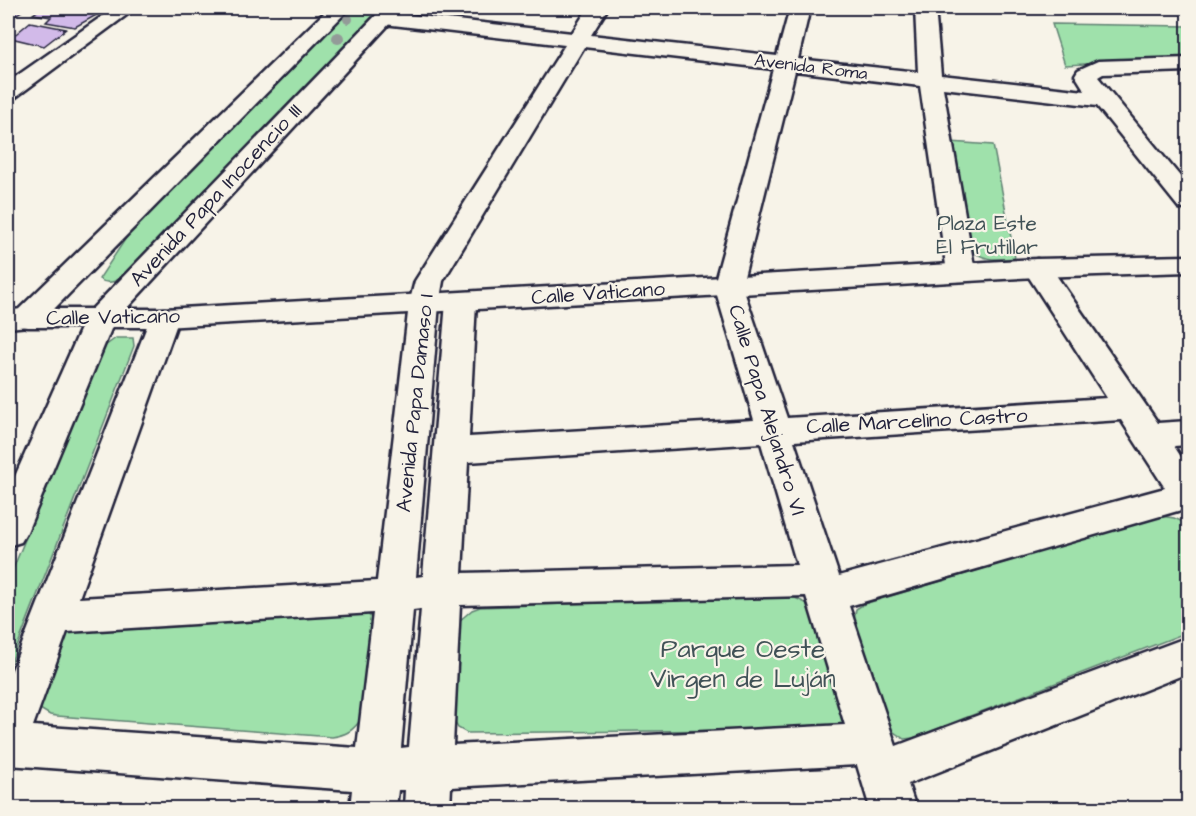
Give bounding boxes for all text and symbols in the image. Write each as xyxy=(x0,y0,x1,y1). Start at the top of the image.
street label: Avenida Roma xyxy=(753,48,869,86)
street label: Avenida Papa Inocencio III xyxy=(123,97,310,294)
park label: Plaza Este El Frutillar xyxy=(936,209,1038,262)
street label: Calle Vaticano xyxy=(530,274,666,312)
street label: Avenida Papa Damaso I xyxy=(389,292,442,514)
street label: Calle Vaticano xyxy=(46,301,180,333)
street label: Calle Papa Alejandro VI xyxy=(720,301,813,519)
street label: Calle Marcelino Castro xyxy=(806,401,1028,441)
park label: Parque Oeste Virgen de Luján xyxy=(650,631,836,699)

